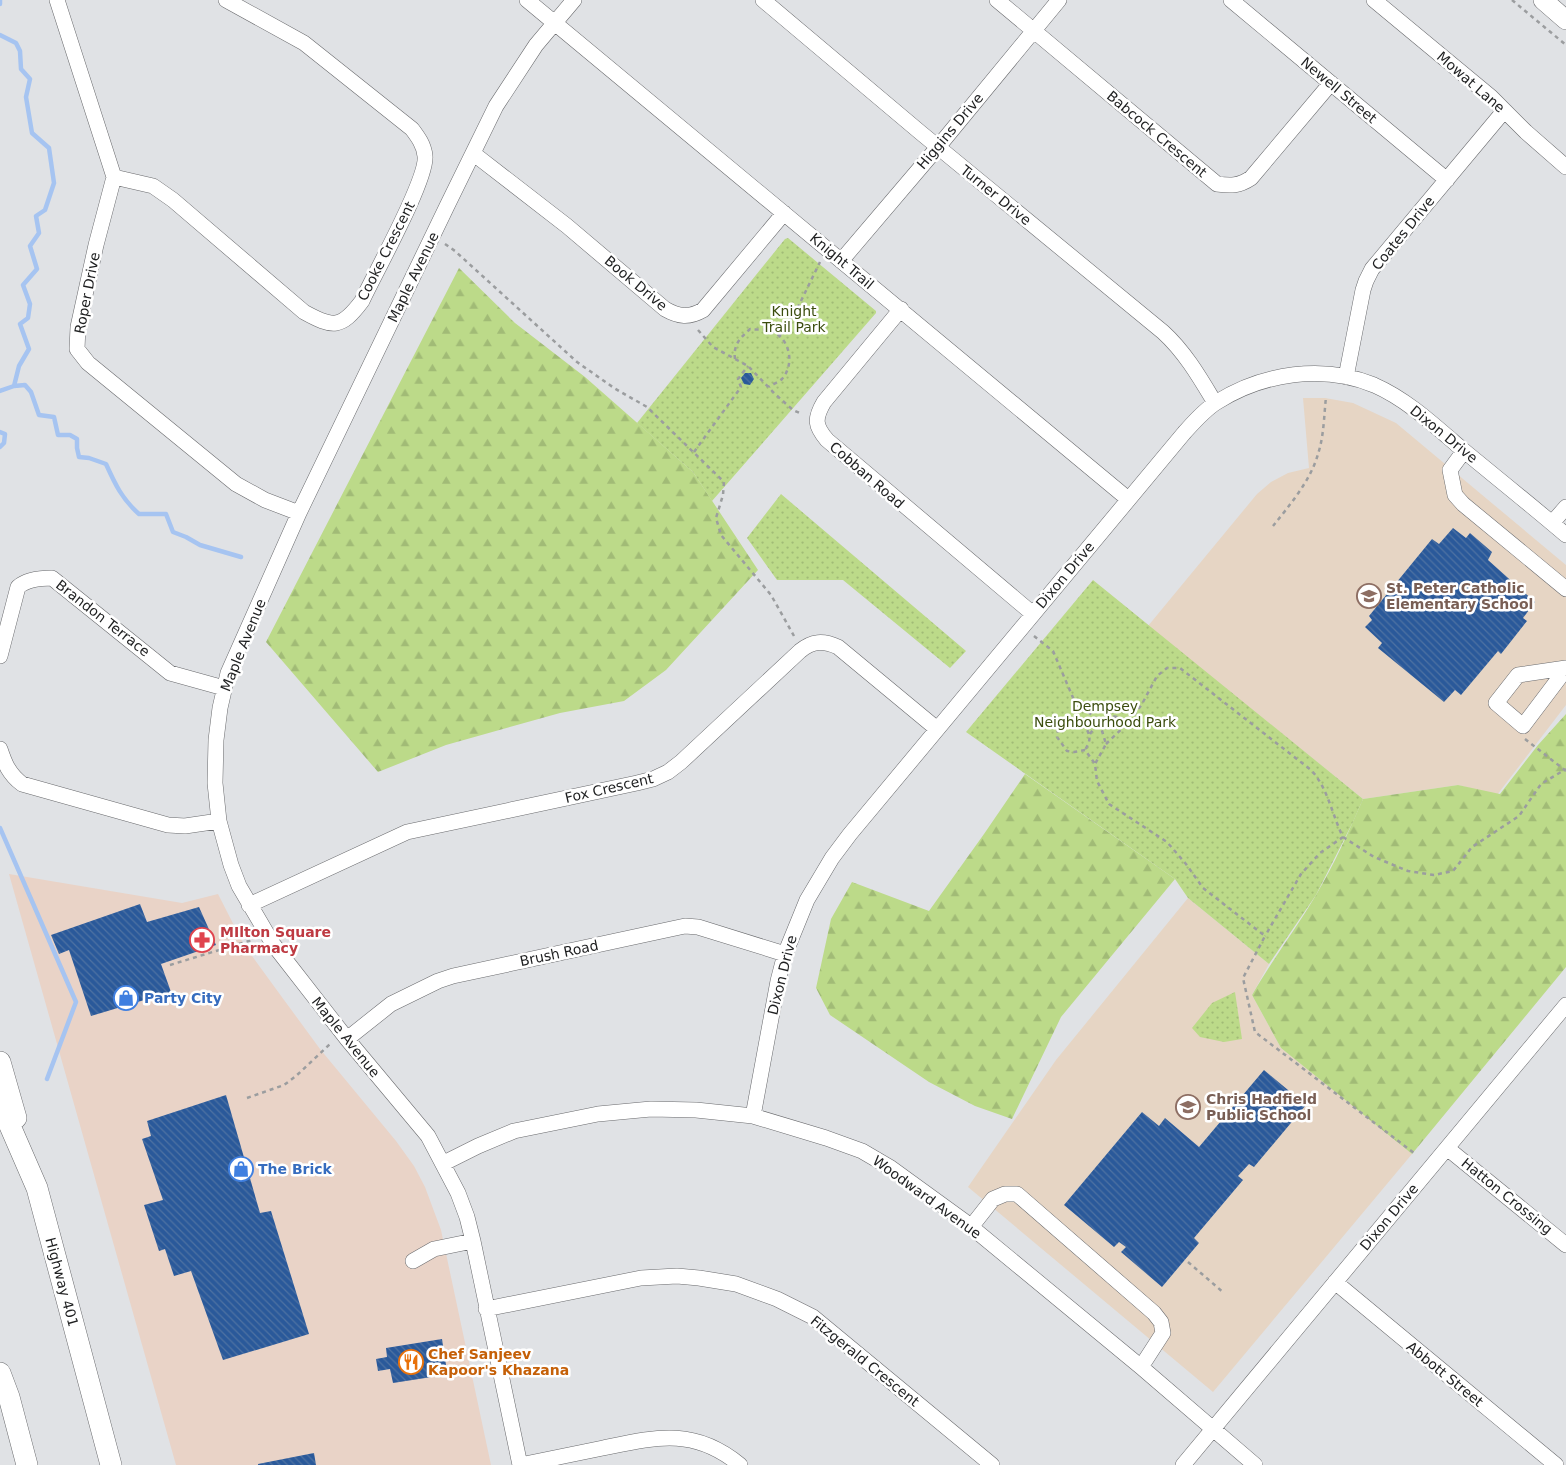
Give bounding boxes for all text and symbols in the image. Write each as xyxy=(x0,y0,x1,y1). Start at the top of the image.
street label: Mowat Lane xyxy=(1434,48,1508,116)
street label: Newell Street xyxy=(1298,54,1381,127)
street label: Babcock Crescent xyxy=(1104,88,1211,181)
street label: Higgins Drive xyxy=(914,90,986,172)
street label: Turner Drive xyxy=(957,161,1034,228)
street label: Coates Drive xyxy=(1368,193,1438,273)
street label: Cooke Crescent xyxy=(354,198,418,303)
street label: Maple Avenue xyxy=(384,229,442,325)
street label: Knight Trail xyxy=(807,230,877,292)
street label: Roper Drive xyxy=(71,251,103,335)
street label: Book Drive xyxy=(602,252,670,314)
park label: Knight Trail Park xyxy=(761,303,827,335)
street label: Dixon Drive xyxy=(1407,402,1481,466)
street label: Cobban Road xyxy=(827,438,907,512)
street label: Dixon Drive xyxy=(1033,539,1097,611)
street label: Brandon Terrace xyxy=(53,576,153,660)
place label: St. Peter Catholic Elementary School xyxy=(1386,580,1533,612)
school or university icon: St. Peter Catholic Elementary School xyxy=(1356,583,1382,609)
street label: Maple Avenue xyxy=(217,596,269,694)
park label: Dempsey Neighbourhood Park xyxy=(1034,698,1177,730)
street label: Fox Crescent xyxy=(563,770,655,806)
place label: MIlton Square Pharmacy xyxy=(220,924,331,956)
pharmacy icon: MIlton Square Pharmacy xyxy=(189,927,215,953)
street label: Dixon Drive xyxy=(764,933,800,1017)
street label: Brush Road xyxy=(518,937,600,969)
shop icon: Party City xyxy=(113,985,139,1011)
place label: Party City xyxy=(144,990,222,1006)
street label: Maple Avenue xyxy=(309,994,383,1080)
place label: Chris Hadfield Public School xyxy=(1206,1091,1317,1123)
school or university icon: Chris Hadfield Public School xyxy=(1175,1094,1201,1120)
street label: Woodward Avenue xyxy=(870,1152,984,1242)
street label: Hatton Crossing xyxy=(1458,1155,1556,1237)
shop icon: The Brick xyxy=(228,1156,254,1182)
place label: The Brick xyxy=(258,1161,333,1177)
street label: Dixon Drive xyxy=(1357,1181,1421,1253)
street label: Highway 401 xyxy=(42,1236,82,1328)
street label: Fitzgerald Crescent xyxy=(808,1312,923,1410)
street label: Abbott Street xyxy=(1403,1338,1487,1410)
place label: Chef Sanjeev Kapoor's Khazana xyxy=(428,1346,569,1378)
restaurant icon: Chef Sanjeev Kapoor's Khazana xyxy=(398,1349,424,1375)

